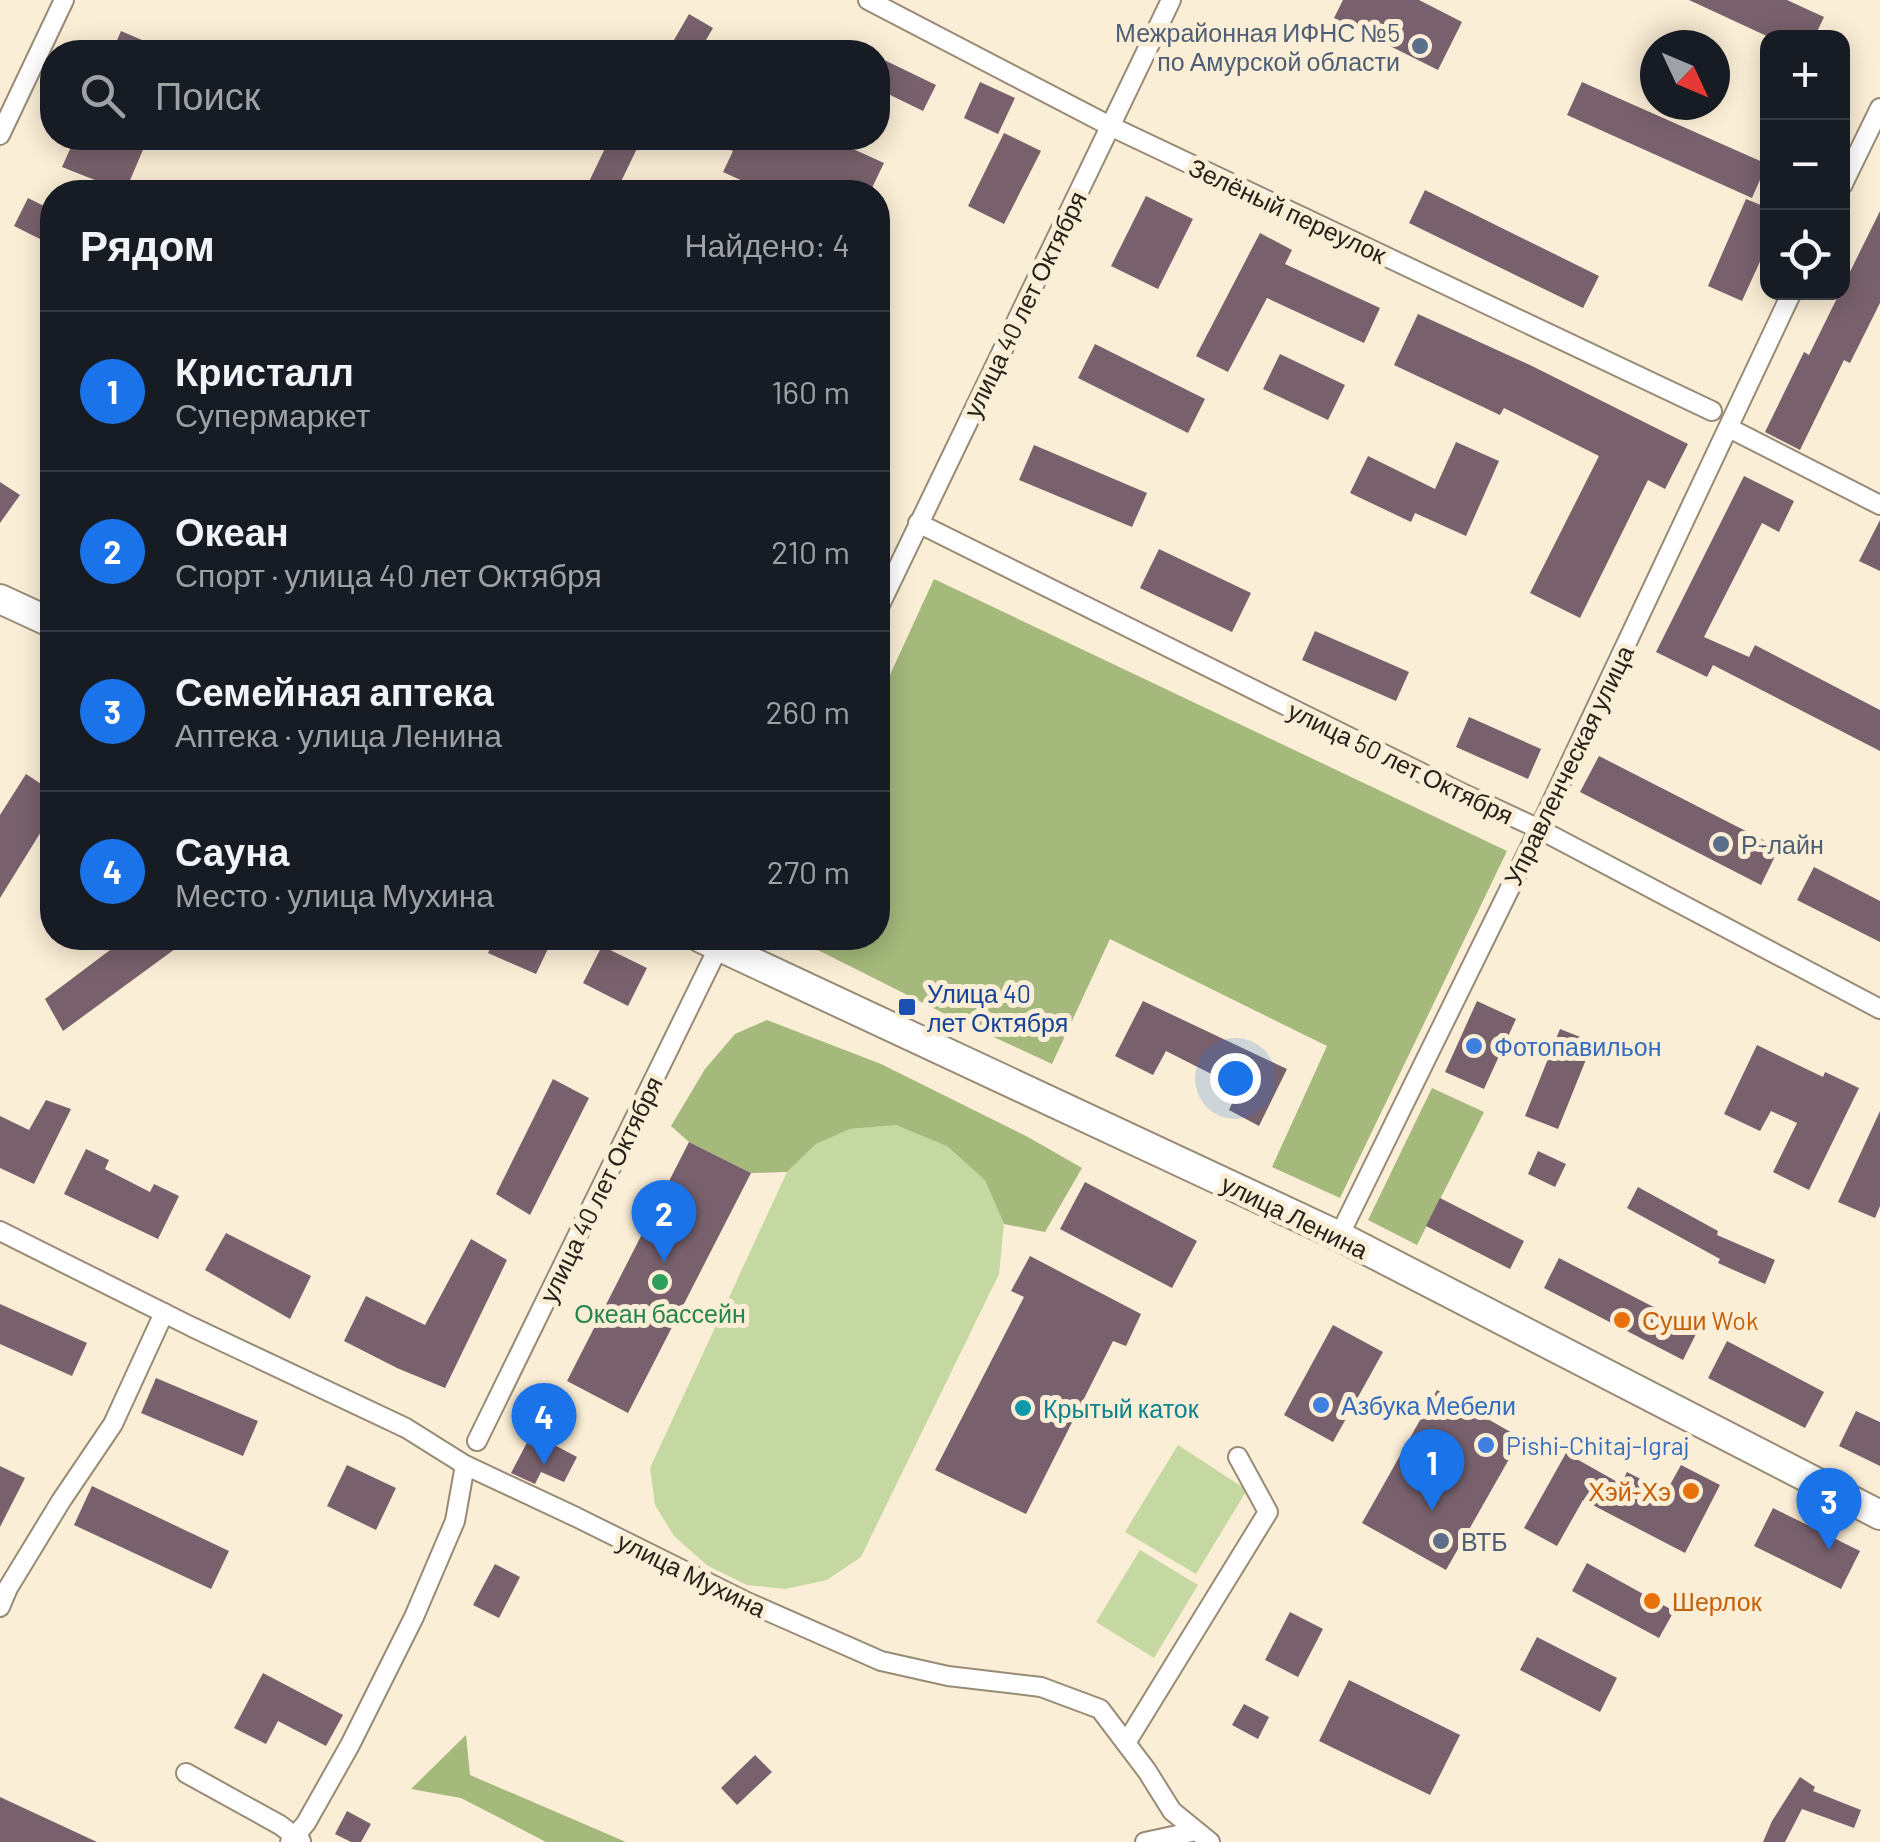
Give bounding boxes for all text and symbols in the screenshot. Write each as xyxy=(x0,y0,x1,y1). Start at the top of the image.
place label: Межрайонная ИФНС №5 по Амурской области xyxy=(1115,17,1400,76)
north arrow xyxy=(1640,30,1730,120)
map controls xyxy=(1760,30,1850,300)
button: + xyxy=(1760,30,1850,120)
marker: Межрайонная ИФНС №5 по Амурской области xyxy=(1409,35,1431,57)
search box xyxy=(40,40,890,150)
icon: search xyxy=(75,68,130,123)
text: Поиск xyxy=(155,72,260,118)
button: − xyxy=(1760,120,1850,210)
street label: Зелёный переулок xyxy=(1185,151,1392,269)
street label: улица 40 лет Октября xyxy=(956,186,1092,422)
button: locate xyxy=(1760,210,1850,300)
text: Рядом xyxy=(80,219,215,269)
text: Найдено: 4 xyxy=(684,225,850,263)
text: Кристалл xyxy=(175,348,354,394)
text: 1 xyxy=(107,372,118,410)
text: 160 m xyxy=(771,372,850,410)
text: Супермаркет xyxy=(175,395,370,433)
text: Океан xyxy=(175,508,289,554)
text: 2 xyxy=(104,532,121,570)
text: 210 m xyxy=(771,532,850,570)
text: Спорт · улица 40 лет Октября xyxy=(175,555,602,593)
street label: Управленческая улица xyxy=(1497,640,1639,890)
text: Семейная аптека xyxy=(175,668,494,714)
text: 3 xyxy=(104,692,121,730)
text: 260 m xyxy=(765,692,850,730)
street label: улица 50 лет Октября xyxy=(1283,694,1519,830)
text: Аптека · улица Ленина xyxy=(175,715,502,753)
text: Сауна xyxy=(175,828,289,874)
place label: Р-лайн xyxy=(1741,829,1824,859)
marker: Р-лайн xyxy=(1710,833,1732,855)
text: 4 xyxy=(103,852,122,890)
text: 270 m xyxy=(767,852,850,890)
text: Место · улица Мухина xyxy=(175,875,494,913)
place label: Улица 40 лет Октября xyxy=(927,978,1068,1037)
marker: Улица 40 лет Октября xyxy=(896,996,918,1018)
place label: Фотопавильон xyxy=(1494,1031,1661,1061)
marker: Фотопавильон xyxy=(1463,1035,1485,1057)
your location xyxy=(1210,1053,1261,1104)
street label: улица 40 лет Октября xyxy=(532,1071,668,1307)
street label: улица Ленина xyxy=(1217,1168,1373,1264)
pin: 2 xyxy=(632,1180,696,1262)
marker: Океан бассейн xyxy=(649,1271,671,1293)
place label: Океан бассейн xyxy=(574,1298,746,1328)
place label: Суши Wok xyxy=(1642,1305,1758,1335)
marker: Суши Wok xyxy=(1611,1309,1633,1331)
pin: 4 xyxy=(512,1382,576,1465)
place label: Азбука Мебели xyxy=(1341,1390,1516,1420)
place label: Крытый каток xyxy=(1043,1393,1200,1423)
marker: Азбука Мебели xyxy=(1310,1394,1332,1416)
marker: Крытый каток xyxy=(1012,1397,1034,1419)
pin: 1 xyxy=(1400,1428,1464,1511)
place label: Pishi-Chitaj-Igraj xyxy=(1506,1430,1690,1460)
marker: Pishi-Chitaj-Igraj xyxy=(1475,1434,1497,1456)
pin: 3 xyxy=(1796,1468,1862,1550)
place label: Хэй-Хэ xyxy=(1588,1476,1671,1506)
marker: Хэй-Хэ xyxy=(1680,1480,1702,1502)
street label: улица Мухина xyxy=(613,1525,771,1623)
place label: ВТБ xyxy=(1461,1526,1508,1556)
marker: ВТБ xyxy=(1430,1530,1452,1552)
place label: Шерлок xyxy=(1672,1586,1763,1616)
marker: Шерлок xyxy=(1641,1590,1663,1612)

